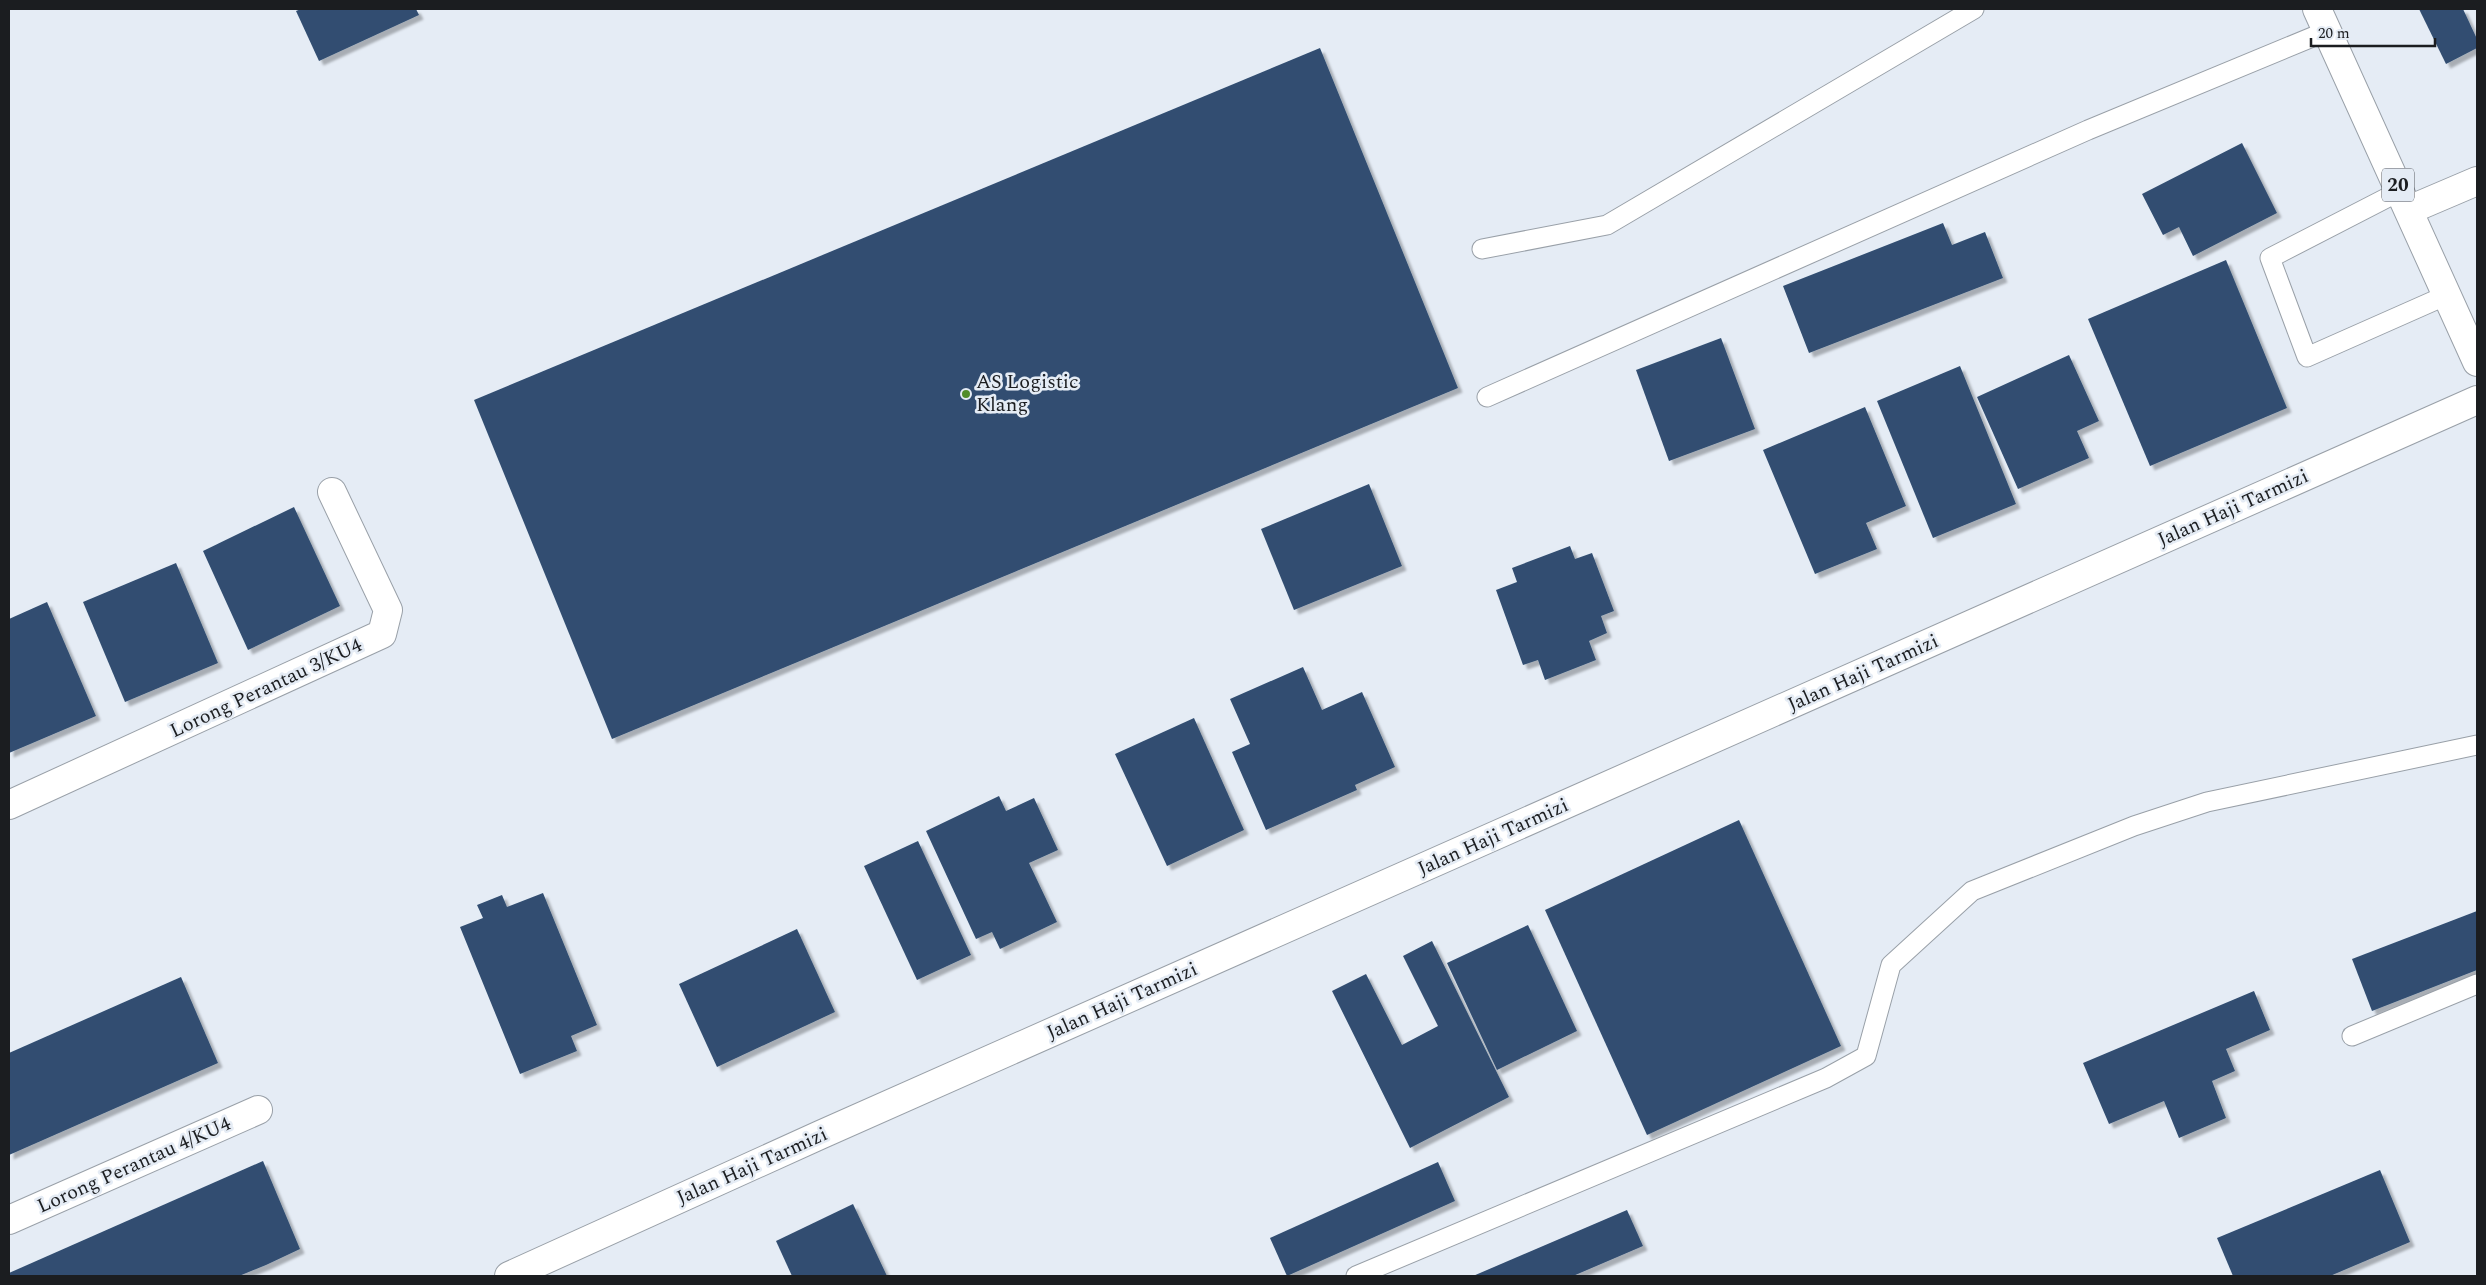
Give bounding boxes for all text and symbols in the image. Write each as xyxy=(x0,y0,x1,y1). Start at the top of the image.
scale bar xyxy=(2311,15,2435,47)
text: 20 m xyxy=(2318,22,2350,45)
road number: 20 xyxy=(2382,168,2414,202)
place label: AS Logistic Klang xyxy=(976,367,1079,420)
marker: AS Logistic Klang xyxy=(960,388,972,400)
street label: Jalan Haji Tarmizi xyxy=(2153,461,2313,555)
street label: Jalan Haji Tarmizi xyxy=(1783,626,1943,720)
street label: Lorong Perantau 3/KU4 xyxy=(165,630,367,746)
street label: Jalan Haji Tarmizi xyxy=(1413,790,1573,884)
street label: Jalan Haji Tarmizi xyxy=(1042,954,1202,1048)
street label: Lorong Perantau 4/KU4 xyxy=(32,1109,236,1221)
street label: Jalan Haji Tarmizi xyxy=(672,1119,832,1213)

